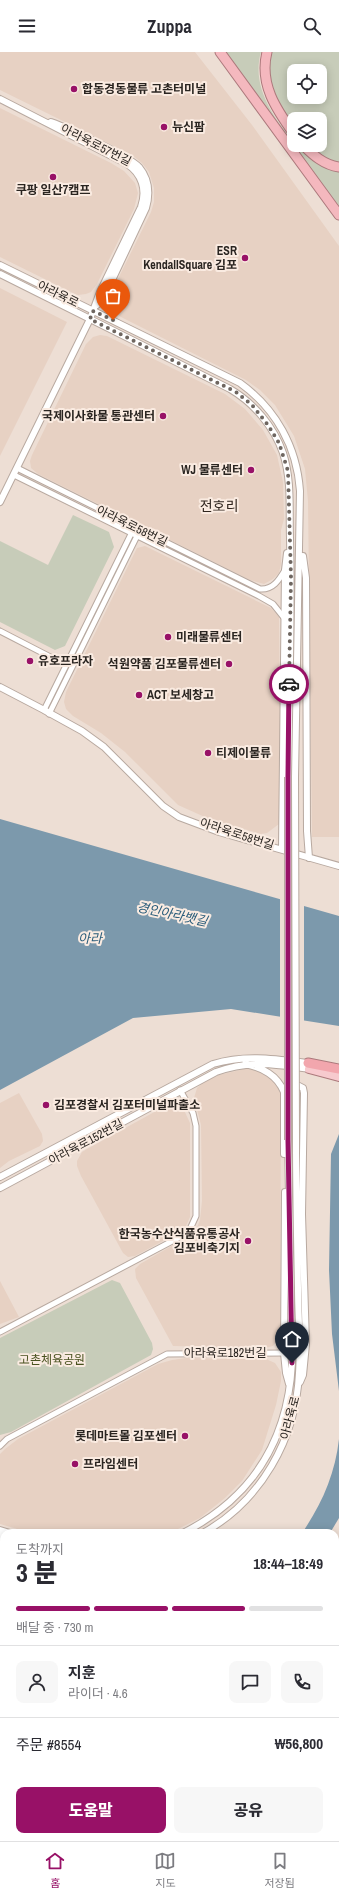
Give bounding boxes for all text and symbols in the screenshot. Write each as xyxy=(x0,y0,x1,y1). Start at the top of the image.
text: Zuppa xyxy=(147,14,192,39)
icon: menu xyxy=(16,15,38,37)
icon: search xyxy=(301,15,323,37)
map controls xyxy=(287,64,327,152)
button: locate xyxy=(287,64,327,104)
place label: 합동경동물류 고촌터미널 xyxy=(82,81,206,97)
marker: 합동경동물류 고촌터미널 xyxy=(69,84,79,94)
button: layers xyxy=(287,112,327,152)
place label: 뉴신팜 xyxy=(172,119,205,135)
street label: 아라육로57번길 xyxy=(58,120,134,170)
marker: 뉴신팜 xyxy=(159,122,169,132)
marker: 쿠팡 일산7캠프 xyxy=(48,172,58,182)
place label: 쿠팡 일산7캠프 xyxy=(16,182,90,198)
place label: ESR KendallSquare 김포 xyxy=(143,243,237,273)
marker: ESR KendallSquare 김포 xyxy=(240,253,250,263)
street label: 아라육로 xyxy=(35,277,81,311)
pin xyxy=(96,279,130,320)
icon: bag xyxy=(102,285,124,307)
place label: 국제이사화물 통관센터 xyxy=(42,408,155,424)
marker: 국제이사화물 통관센터 xyxy=(158,411,168,421)
place label: WJ 물류센터 xyxy=(181,462,243,478)
marker: WJ 물류센터 xyxy=(246,465,256,475)
district label: 전호리 xyxy=(200,497,238,515)
street label: 아라육로58번길 xyxy=(94,502,170,550)
place label: 미래물류센터 xyxy=(176,629,242,645)
marker: 미래물류센터 xyxy=(163,632,173,642)
place label: 유호프라자 xyxy=(38,653,93,669)
marker: 유호프라자 xyxy=(25,656,35,666)
place label: 석원약품 김포물류센터 xyxy=(108,656,221,672)
marker: 석원약품 김포물류센터 xyxy=(224,659,234,669)
courier xyxy=(269,664,309,704)
icon: car xyxy=(278,673,300,695)
place label: ACT 보세창고 xyxy=(147,687,214,703)
marker: ACT 보세창고 xyxy=(134,690,144,700)
place label: 티제이물류 xyxy=(216,745,271,761)
marker: 티제이물류 xyxy=(203,748,213,758)
street label: 아라육로58번길 xyxy=(198,814,276,854)
water label: 경인아라뱃길 xyxy=(135,898,210,930)
water label: 아라 xyxy=(78,930,104,947)
place label: 김포경찰서 김포터미널파출소 xyxy=(54,1097,200,1113)
marker: 김포경찰서 김포터미널파출소 xyxy=(41,1100,51,1110)
street label: 아라육로152번길 xyxy=(46,1116,126,1168)
place label: 한국농수산식품유통공사 김포비축기지 xyxy=(119,1226,240,1256)
marker: 한국농수산식품유통공사 김포비축기지 xyxy=(243,1236,253,1246)
pin xyxy=(275,1322,309,1363)
icon: home xyxy=(281,1328,303,1350)
street label: 아라육로182번길 xyxy=(184,1345,266,1361)
park label: 고촌체육공원 xyxy=(19,1352,85,1368)
street label: 아라육로 xyxy=(277,1395,303,1441)
place label: 롯데마트몰 김포센터 xyxy=(75,1428,177,1444)
marker: 롯데마트몰 김포센터 xyxy=(180,1431,190,1441)
place label: 프라임센터 xyxy=(83,1456,138,1472)
marker: 프라임센터 xyxy=(70,1459,80,1469)
text: 도착까지 xyxy=(16,1541,64,1558)
text: 18:44–18:49 xyxy=(253,1553,323,1574)
text: 3 분 xyxy=(16,1555,58,1590)
text: 배달 중 · 730 m xyxy=(16,1619,93,1636)
button: person xyxy=(16,1661,58,1703)
button: chat xyxy=(229,1661,271,1703)
button: phone xyxy=(281,1661,323,1703)
text: 지훈 xyxy=(68,1662,96,1683)
text: 라이더 · 4.6 xyxy=(68,1685,128,1702)
text: ₩56,800 xyxy=(275,1733,323,1754)
text: 주문 #8554 xyxy=(16,1734,81,1755)
button: 도움말 xyxy=(16,1787,166,1833)
button: 공유 xyxy=(174,1787,323,1833)
tab: 홈 xyxy=(44,1850,66,1890)
tab: 지도 xyxy=(154,1850,176,1890)
tab: 저장됨 xyxy=(265,1850,295,1890)

